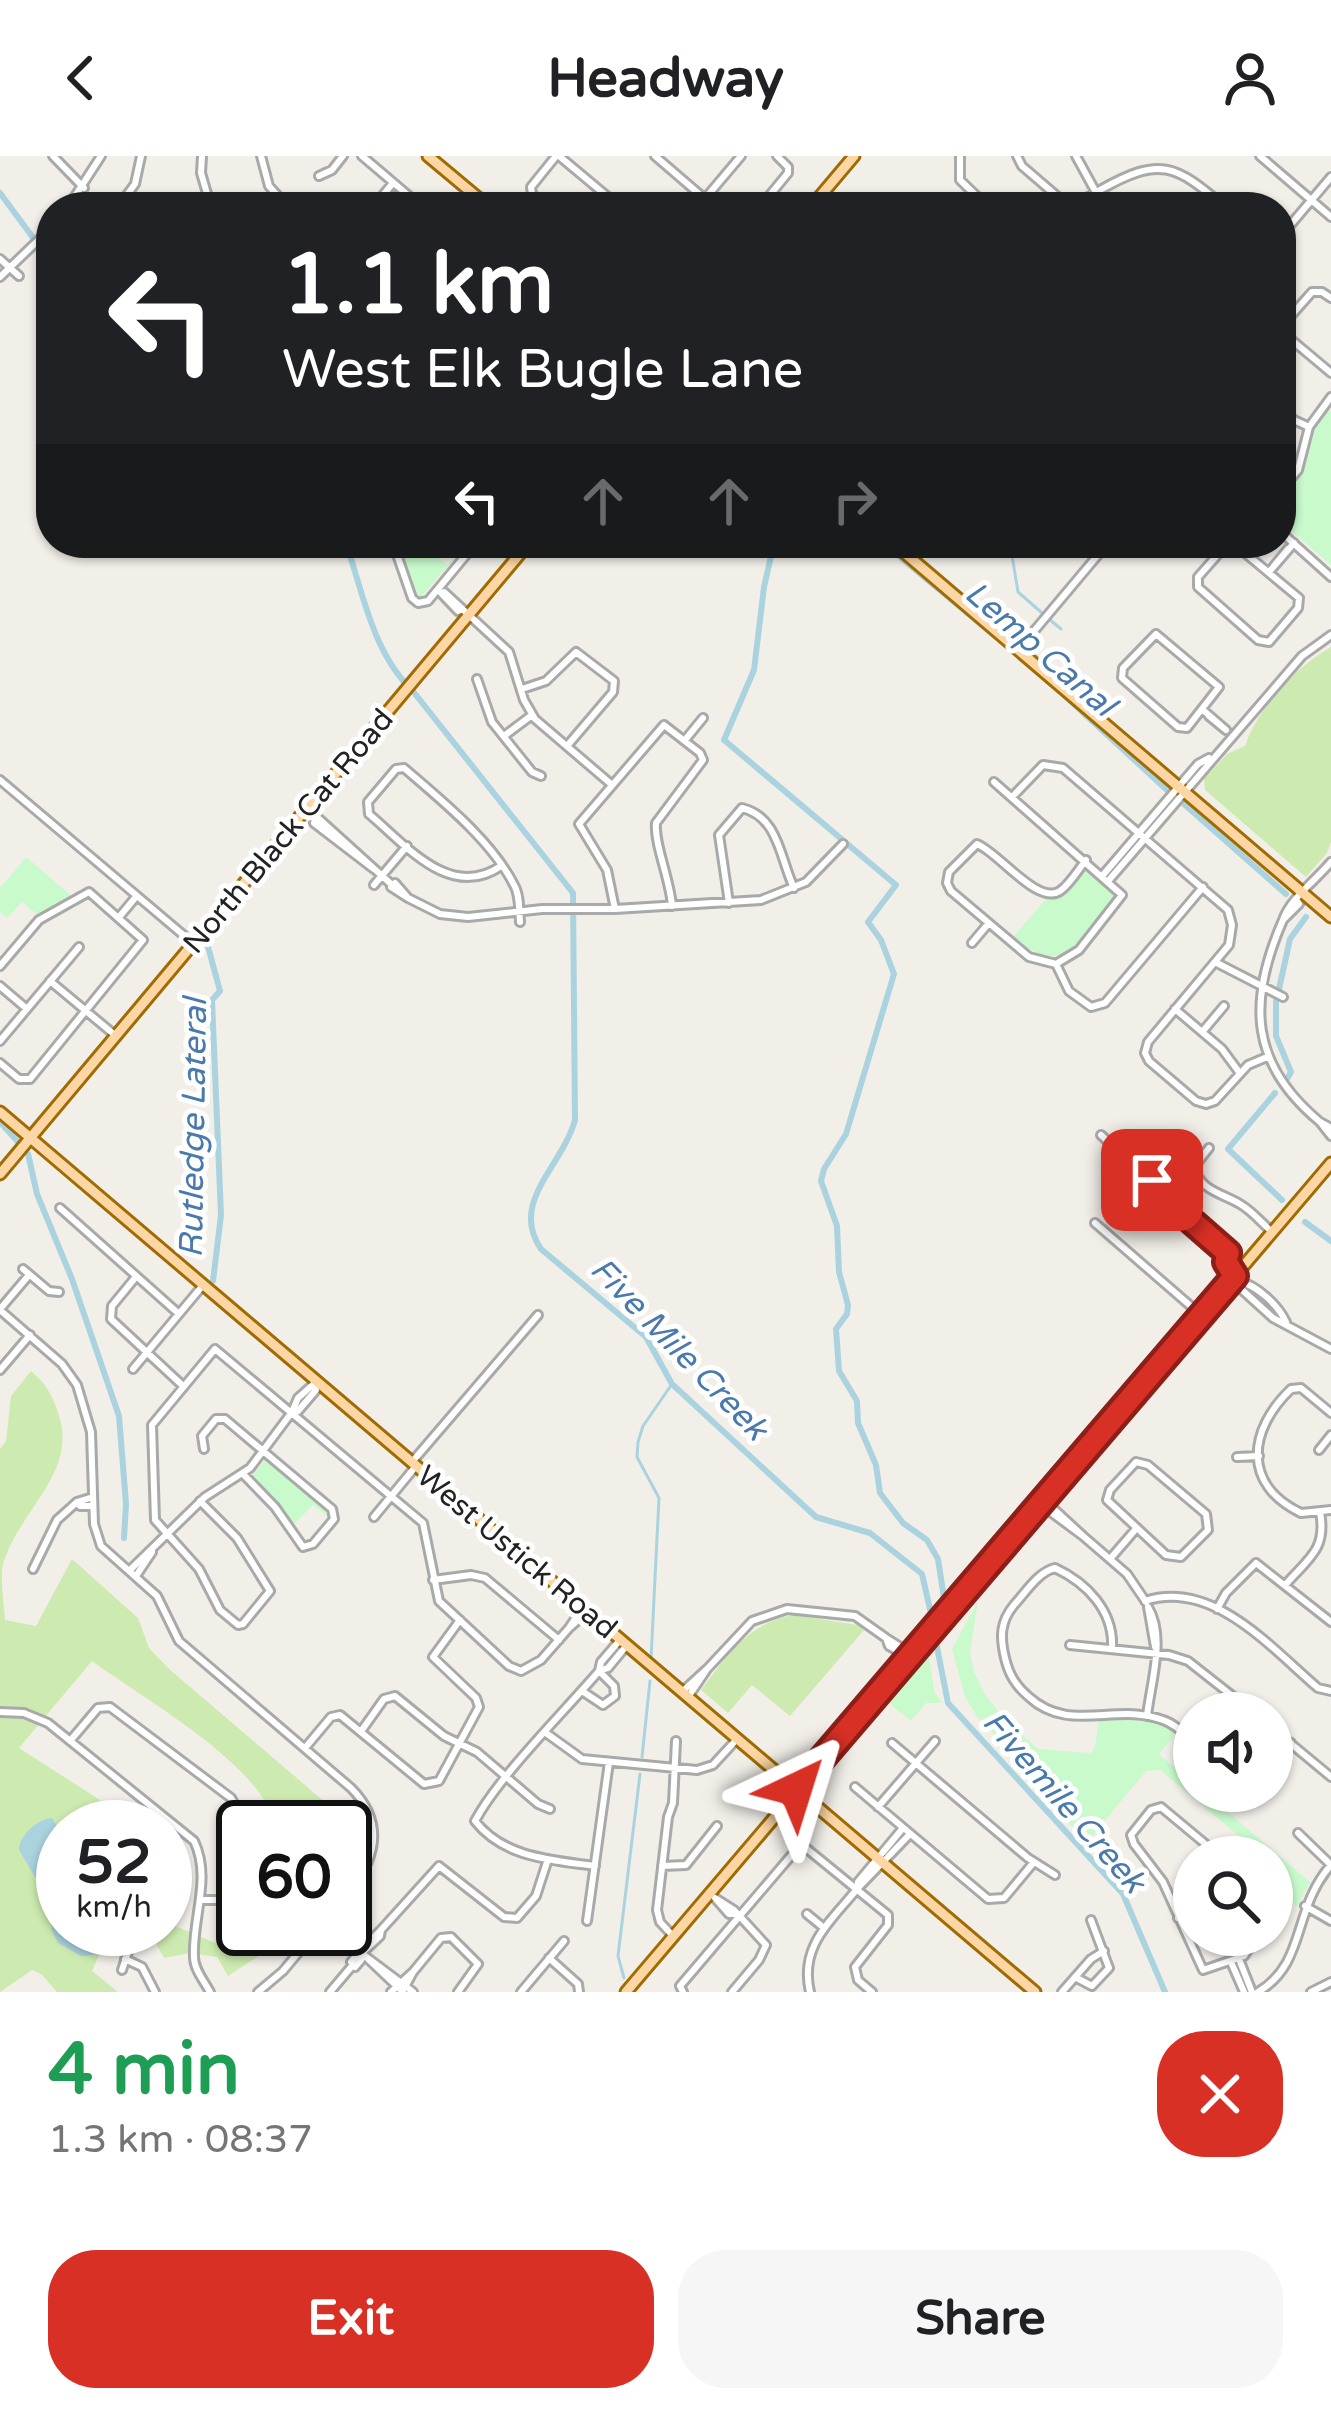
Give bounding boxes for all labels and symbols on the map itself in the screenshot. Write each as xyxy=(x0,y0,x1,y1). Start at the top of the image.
water label: Lemp Canal xyxy=(957,573,1126,727)
street label: North Black Cat Road xyxy=(175,701,402,961)
water label: Rutledge Lateral xyxy=(172,994,215,1258)
pin xyxy=(1101,1129,1203,1231)
water label: Five Mile Creek xyxy=(582,1250,777,1450)
street label: West Ustick Road xyxy=(409,1458,625,1647)
water label: Fivemile Creek xyxy=(974,1703,1155,1902)
position arrow xyxy=(733,1726,859,1852)
speed limit sign: 60 xyxy=(216,1800,372,1956)

